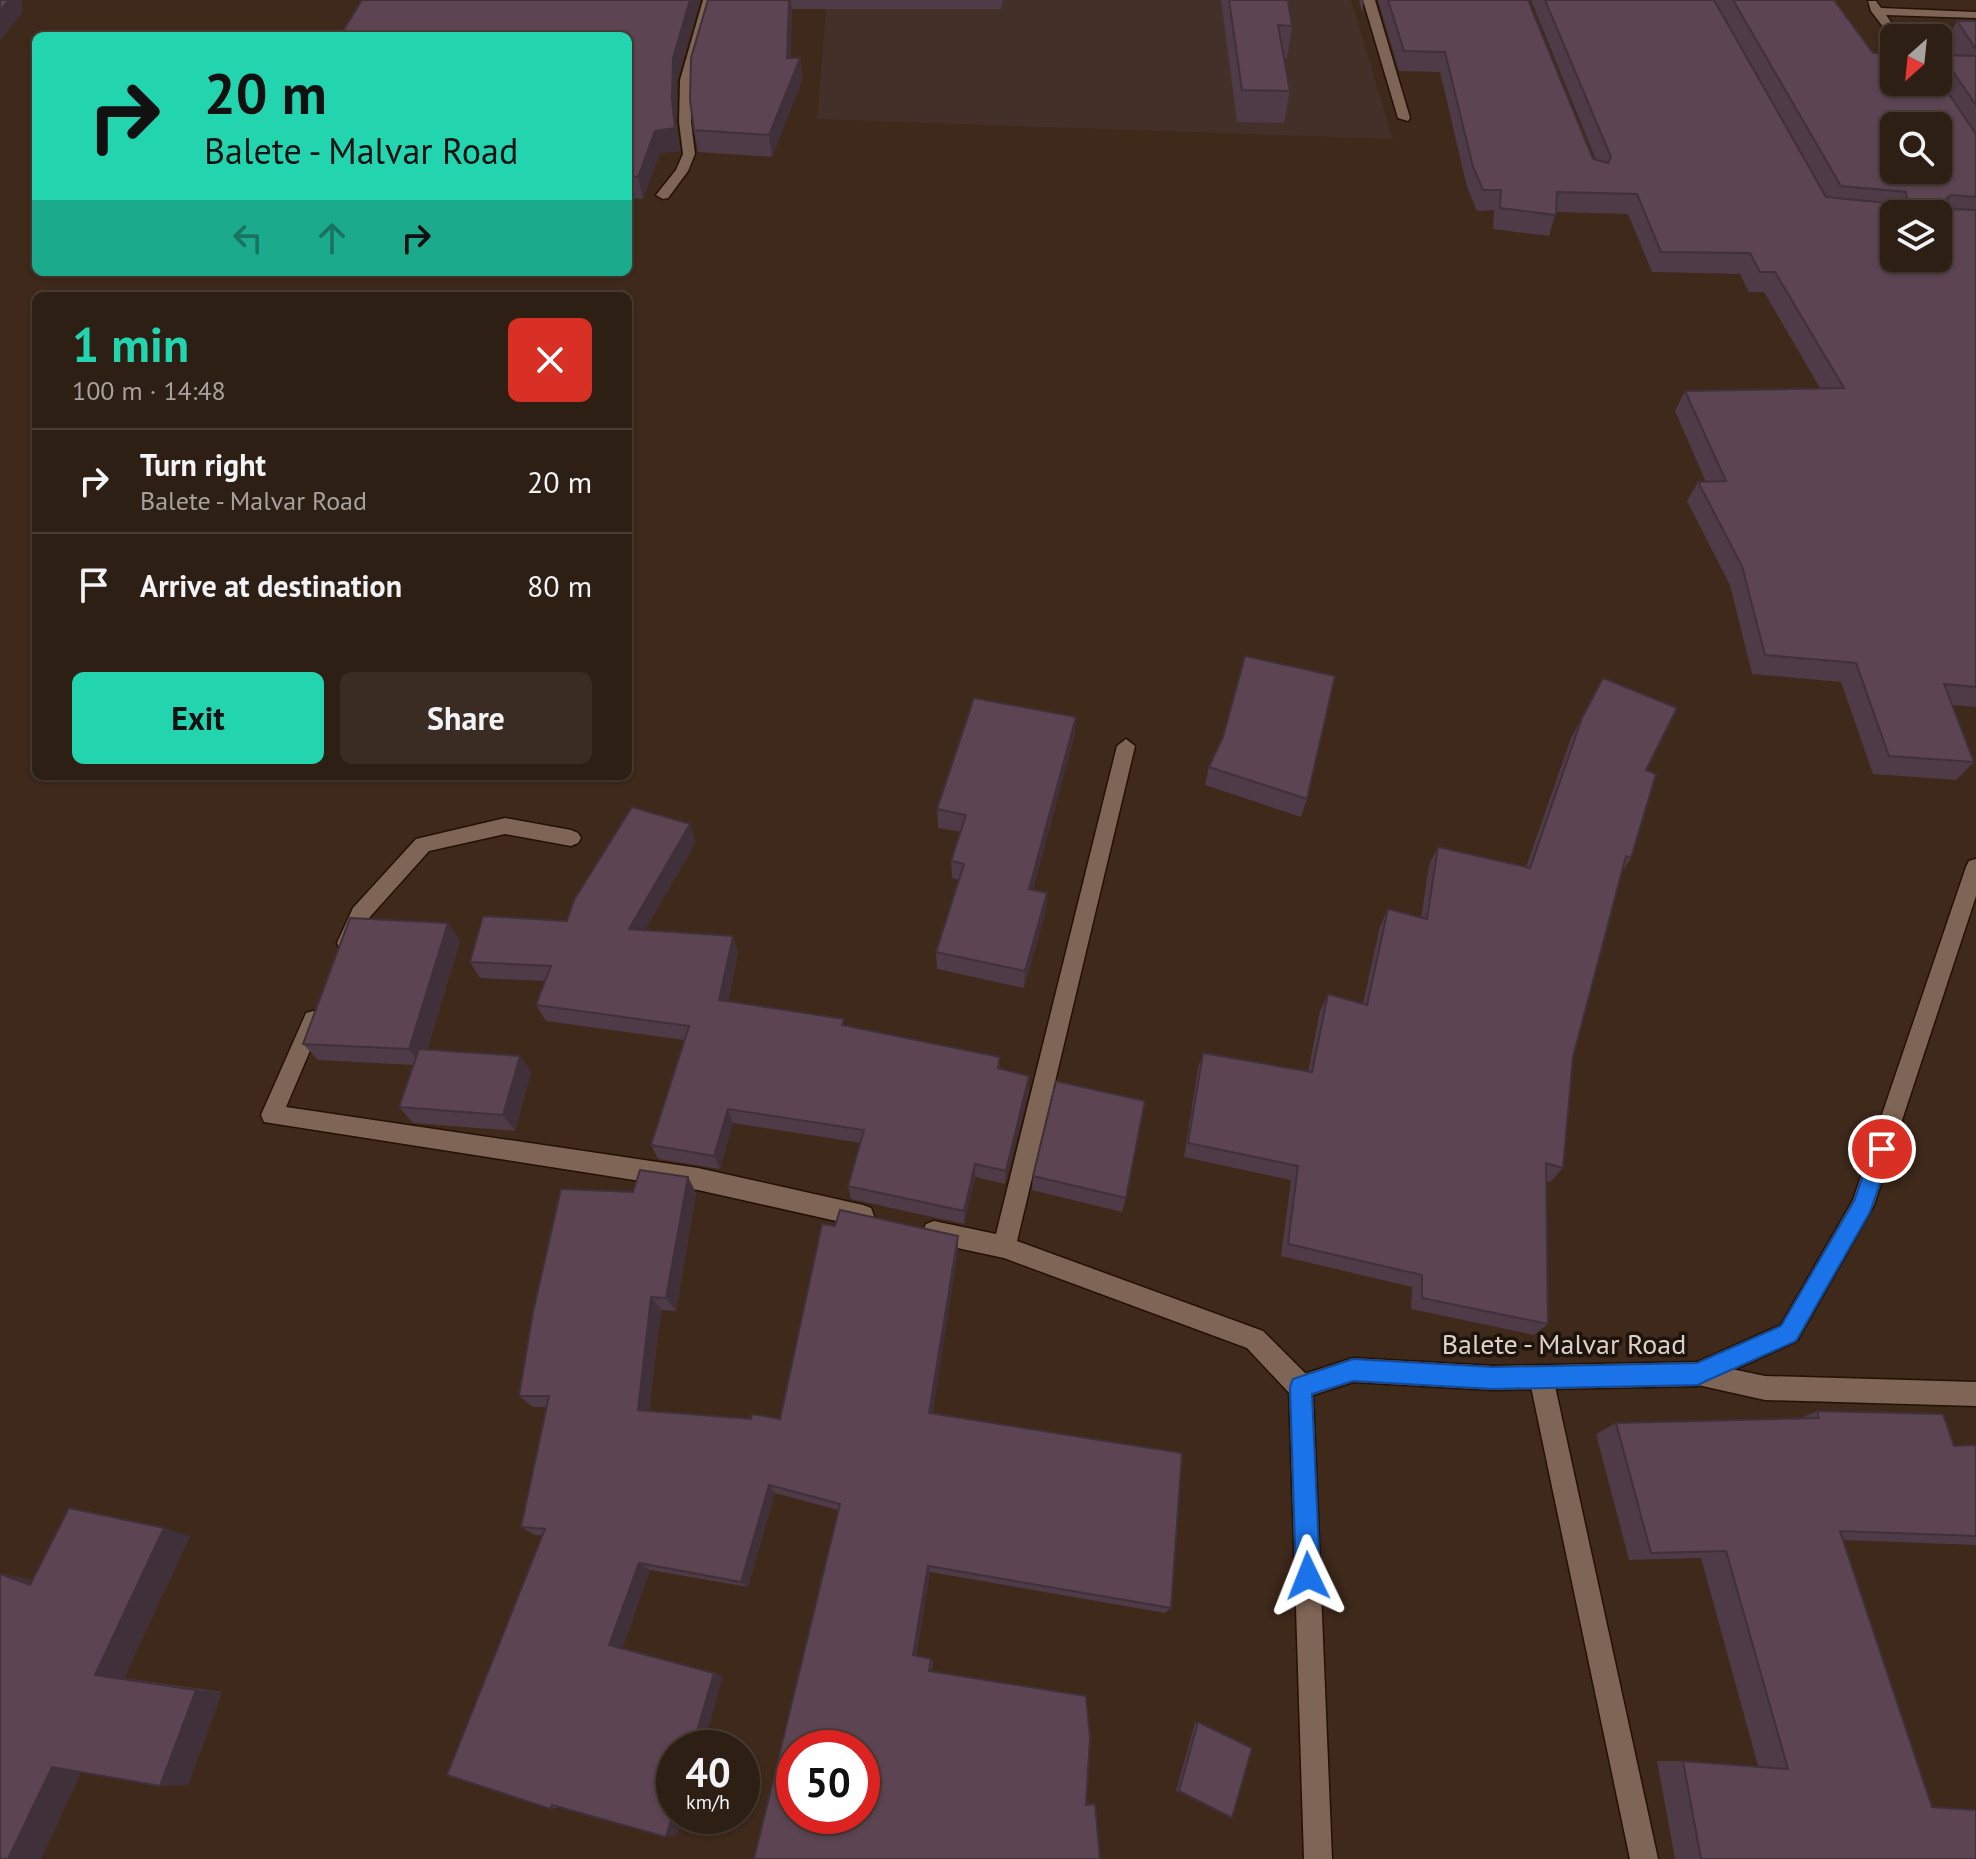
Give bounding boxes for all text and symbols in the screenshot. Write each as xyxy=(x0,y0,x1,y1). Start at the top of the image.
north arrow xyxy=(1880,24,1952,96)
map controls xyxy=(1880,24,1952,272)
text: 20 m xyxy=(204,57,327,129)
icon: right xyxy=(72,64,176,168)
button: search xyxy=(1880,112,1952,184)
text: Balete - Malvar Road xyxy=(204,127,518,174)
button: layers xyxy=(1880,200,1952,272)
icon: left xyxy=(226,216,270,260)
icon: ahead xyxy=(310,216,354,260)
icon: right xyxy=(394,216,438,260)
text: 1 min xyxy=(72,313,189,375)
button: close xyxy=(508,318,592,402)
text: 100 m · 14:48 xyxy=(72,374,226,407)
text: Turn right xyxy=(140,445,266,484)
icon: right xyxy=(72,459,116,503)
text: 20 m xyxy=(527,462,592,501)
text: Balete - Malvar Road xyxy=(140,484,367,517)
icon: arrive xyxy=(72,563,116,607)
text: Arrive at destination xyxy=(140,566,402,605)
text: 80 m xyxy=(527,566,592,605)
button: Exit xyxy=(72,672,324,764)
button: Share xyxy=(340,672,592,764)
pin xyxy=(1848,1115,1916,1183)
icon: arrive xyxy=(1860,1127,1904,1171)
street label: Balete - Malvar Road xyxy=(1442,1325,1686,1362)
position arrow xyxy=(1266,1534,1350,1618)
speed limit sign: 50 xyxy=(776,1730,880,1834)
text: 40 xyxy=(685,1746,731,1798)
text: km/h xyxy=(686,1789,730,1815)

